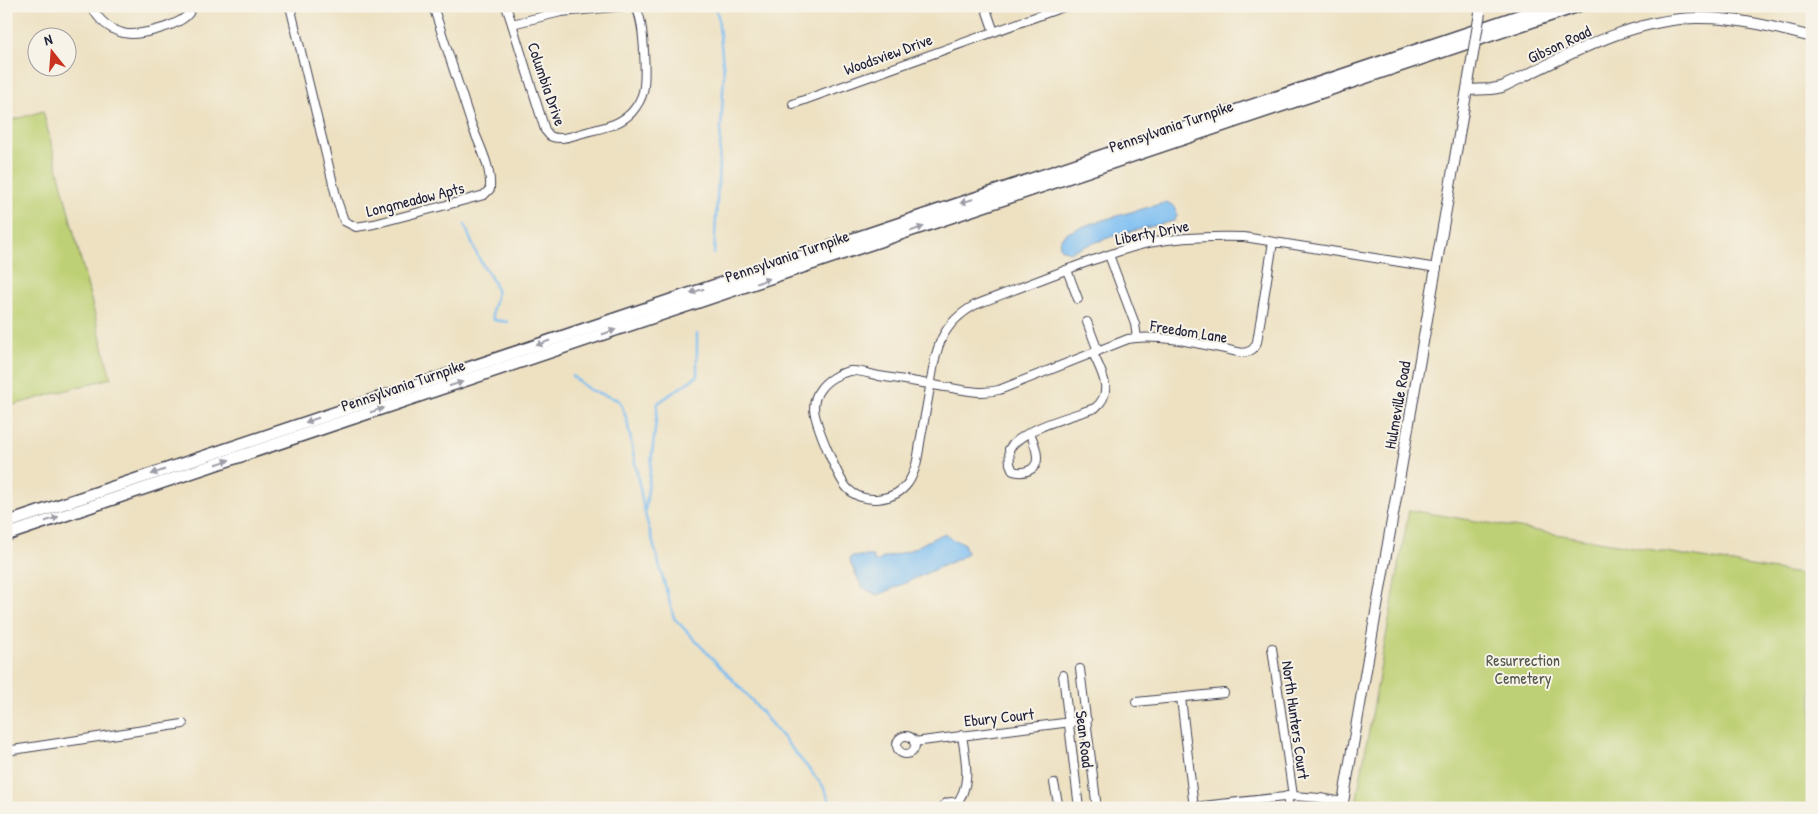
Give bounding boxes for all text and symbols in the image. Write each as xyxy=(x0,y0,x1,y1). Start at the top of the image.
street label: Gibson Road xyxy=(1524,20,1594,68)
north arrow xyxy=(28,28,78,78)
street label: Woodsview Drive xyxy=(841,28,936,80)
text: N xyxy=(42,29,55,49)
street label: Columbia Drive xyxy=(522,39,572,129)
street label: Pennsylvania Turnpike xyxy=(1106,94,1237,158)
street label: Longmeadow Apts xyxy=(364,176,466,222)
one-way arrow xyxy=(959,197,974,205)
street label: Liberty Drive xyxy=(1113,214,1191,250)
street label: Pennsylvania Turnpike xyxy=(722,224,853,288)
one-way arrow xyxy=(910,225,925,232)
one-way arrow xyxy=(756,277,771,284)
one-way arrow xyxy=(689,288,704,295)
street label: Freedom Lane xyxy=(1148,314,1230,348)
one-way arrow xyxy=(602,328,617,336)
one-way arrow xyxy=(535,339,550,347)
street label: Pennsylvania Turnpike xyxy=(338,353,469,417)
street label: Hulmeville Road xyxy=(1378,359,1416,451)
one-way arrow xyxy=(449,380,464,388)
one-way arrow xyxy=(370,406,385,414)
one-way arrow xyxy=(304,416,319,424)
one-way arrow xyxy=(216,458,231,466)
one-way arrow xyxy=(150,468,165,476)
one-way arrow xyxy=(45,515,60,523)
park label: Resurrection Cemetery xyxy=(1486,649,1560,689)
street label: North Hunters Court xyxy=(1277,659,1315,781)
street label: Ebury Court xyxy=(963,702,1035,732)
street label: Sean Road xyxy=(1071,709,1099,769)

